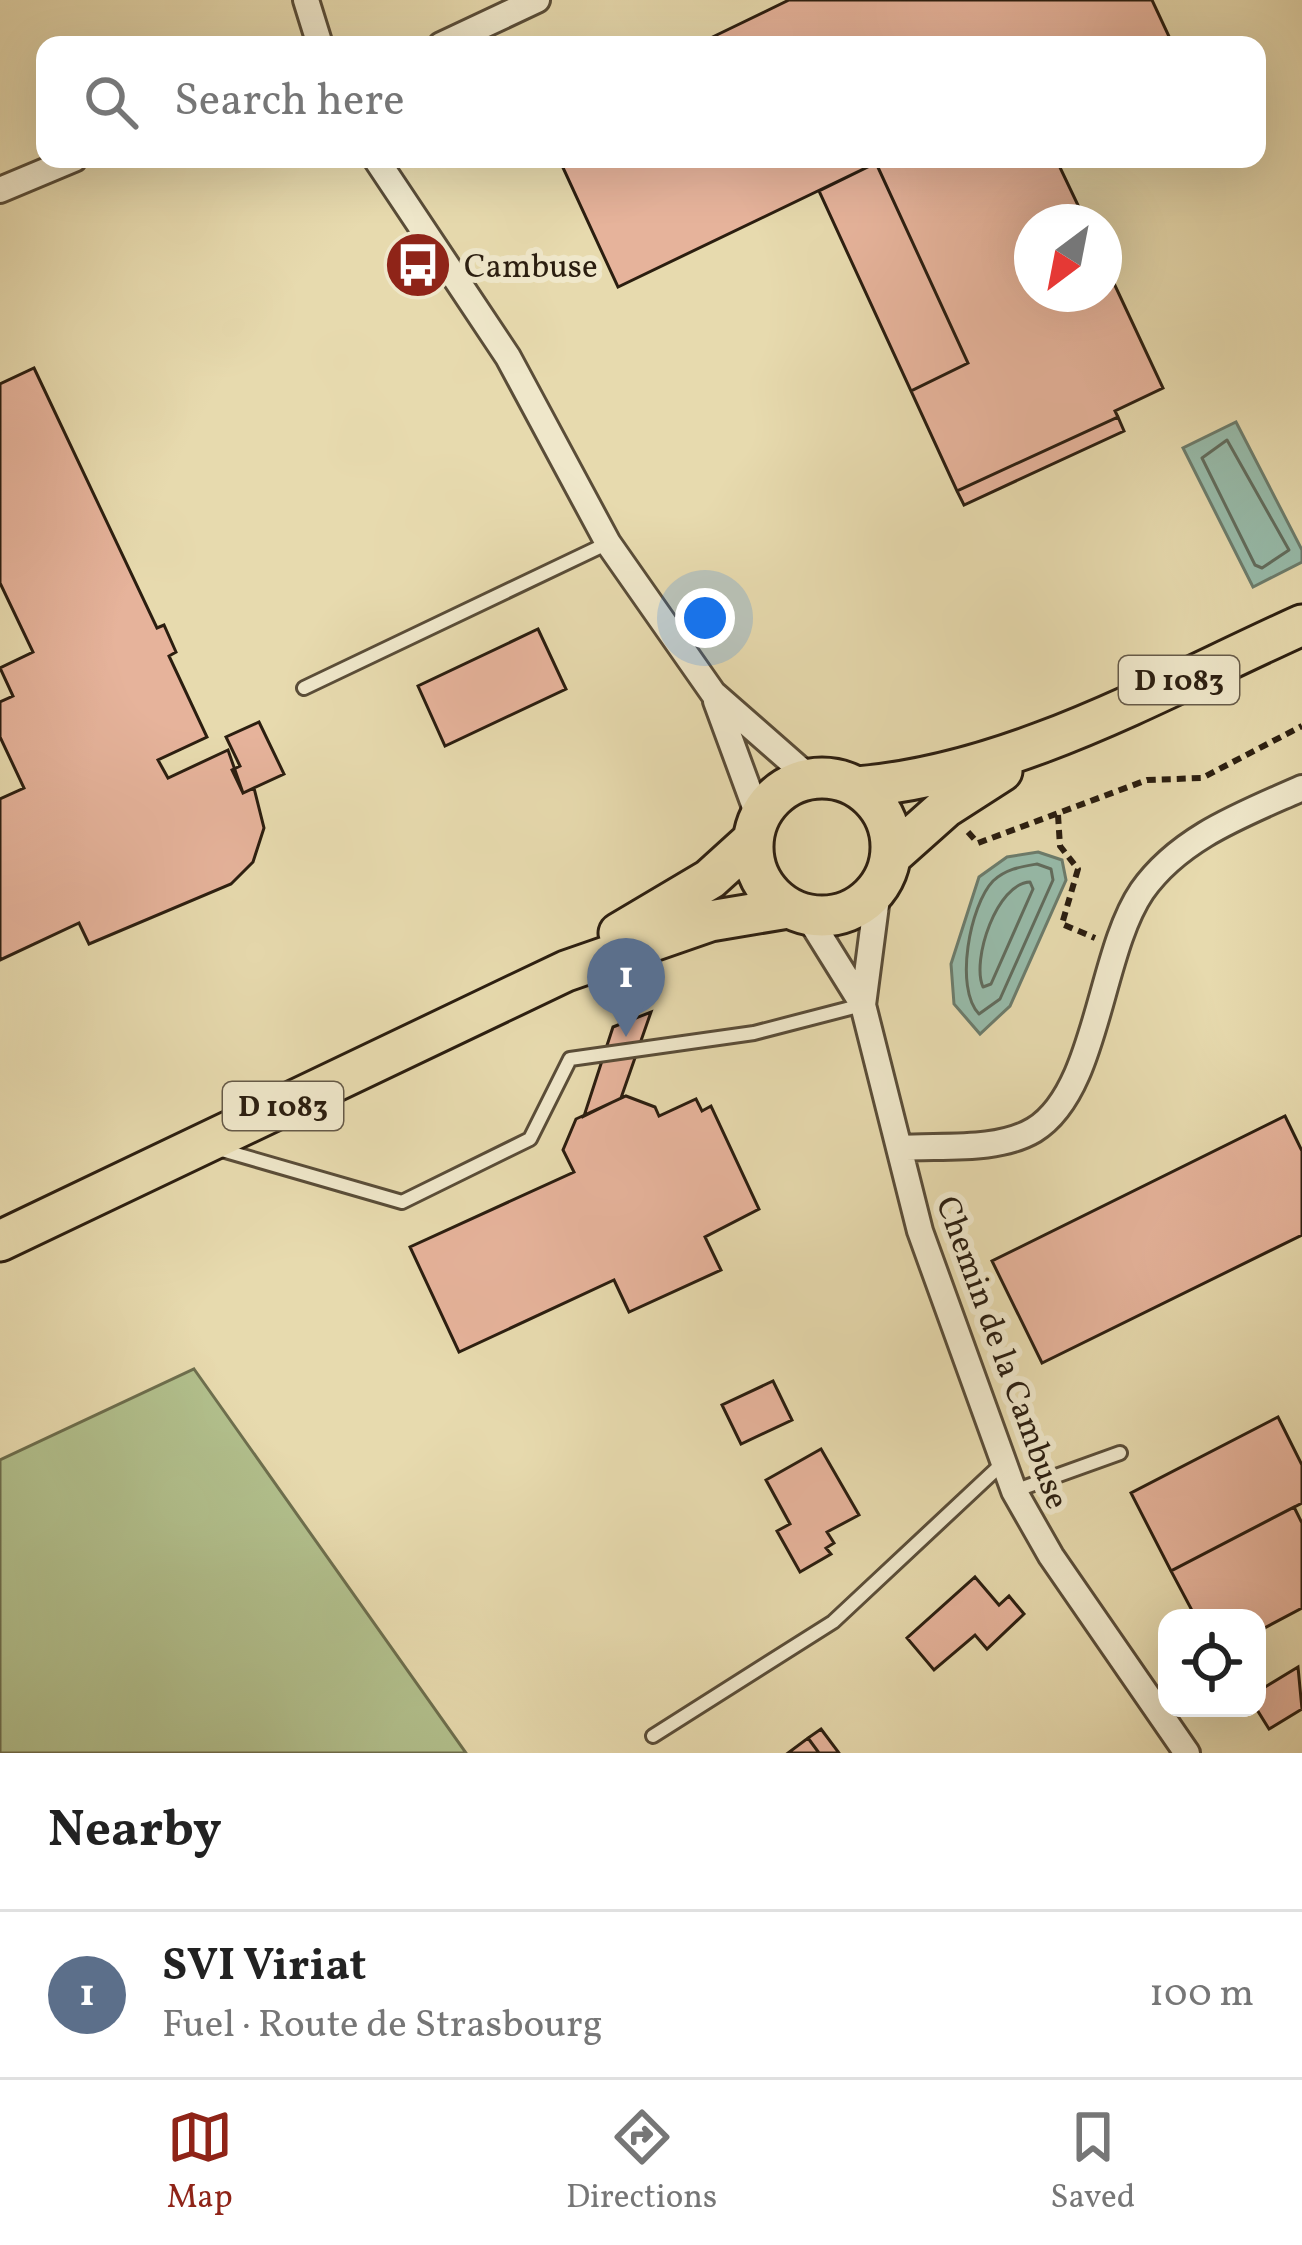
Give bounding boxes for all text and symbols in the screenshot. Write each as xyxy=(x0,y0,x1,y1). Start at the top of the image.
search box xyxy=(36,36,1266,168)
icon: search xyxy=(78,69,144,135)
text: Search here xyxy=(174,71,405,134)
north arrow xyxy=(1014,204,1122,312)
bus stop icon: Cambuse xyxy=(383,230,453,300)
place label: Cambuse xyxy=(464,246,598,292)
your location xyxy=(675,588,735,648)
road number: D 1083 xyxy=(1119,656,1239,704)
pin: 1 xyxy=(587,938,665,1037)
road number: D 1083 xyxy=(223,1082,343,1130)
street label: Chemin de la Cambuse xyxy=(922,1191,1078,1516)
map controls xyxy=(1158,1609,1266,1717)
button: locate xyxy=(1158,1609,1266,1717)
text: Nearby xyxy=(48,1796,222,1867)
text: SVI Viriat xyxy=(162,1936,366,1999)
text: 1 xyxy=(79,1968,95,2022)
text: 100 m xyxy=(1149,1968,1254,2022)
text: Fuel · Route de Strasbourg xyxy=(162,1999,603,2053)
tab: Map xyxy=(167,2104,233,2222)
tab: Directions xyxy=(566,2104,717,2222)
tab: Saved xyxy=(1050,2104,1135,2222)

